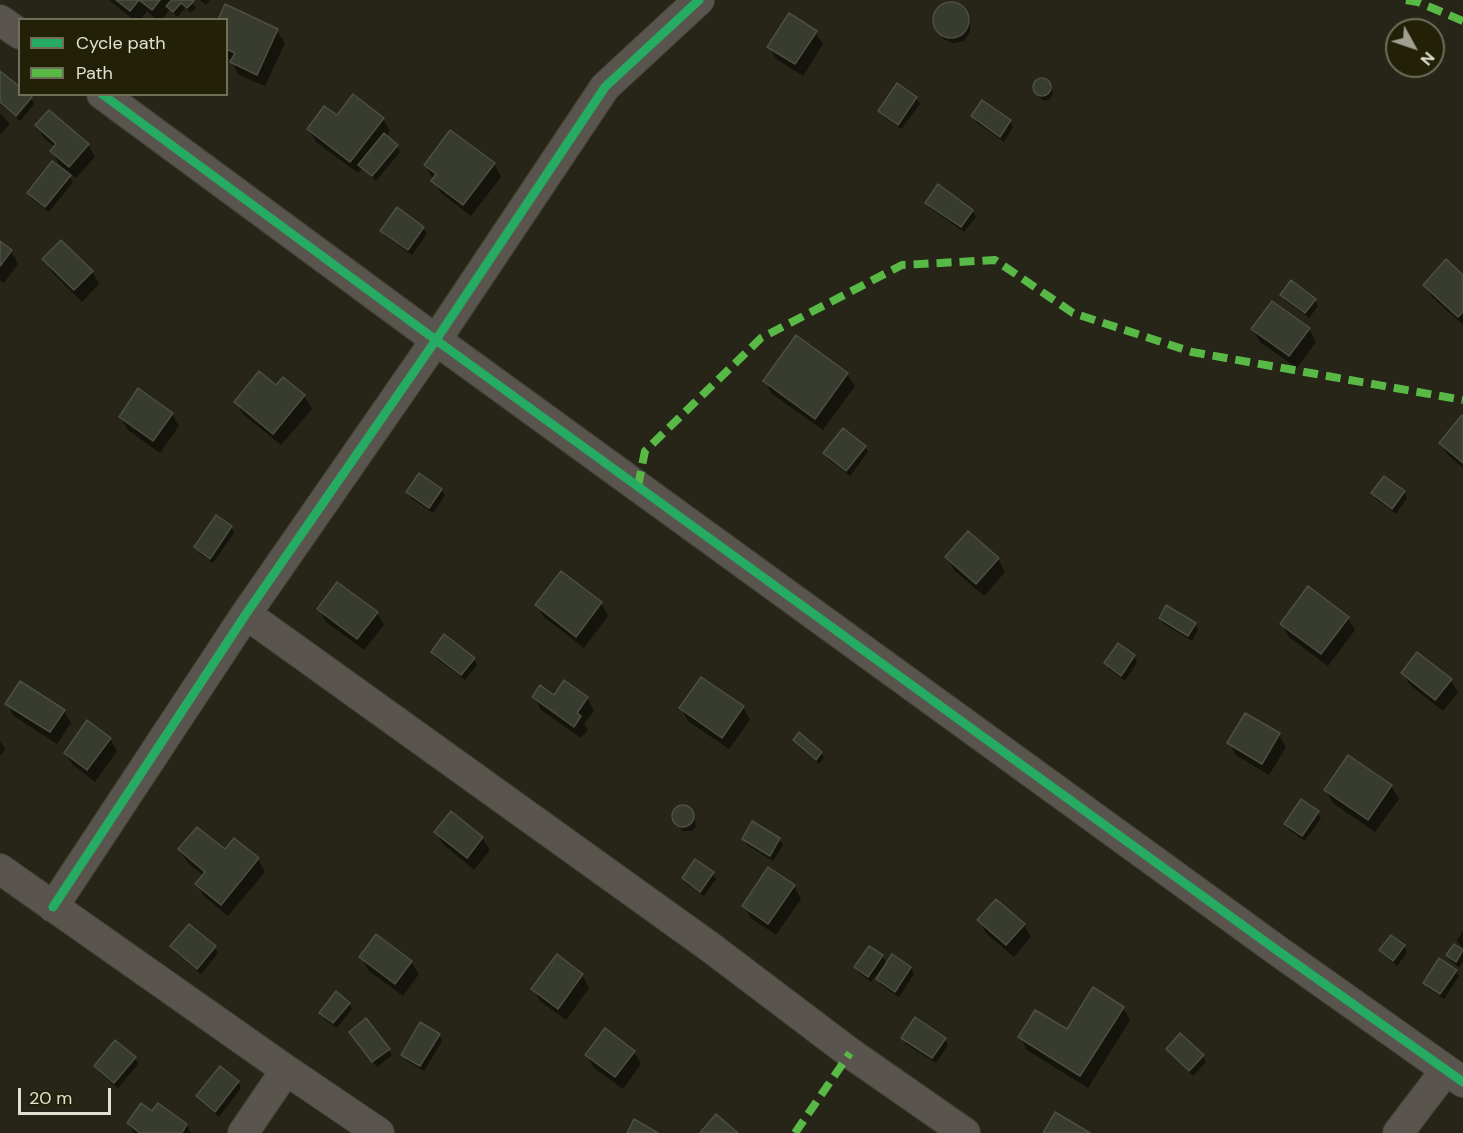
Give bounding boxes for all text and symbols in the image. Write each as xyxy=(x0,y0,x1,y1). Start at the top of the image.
legend xyxy=(18,18,228,96)
north arrow xyxy=(1385,18,1445,78)
text: Cycle path xyxy=(76,31,166,55)
text: N xyxy=(1416,47,1439,70)
text: Path xyxy=(76,61,113,85)
scale bar xyxy=(21,1076,114,1114)
text: 20 m xyxy=(29,1086,72,1110)

